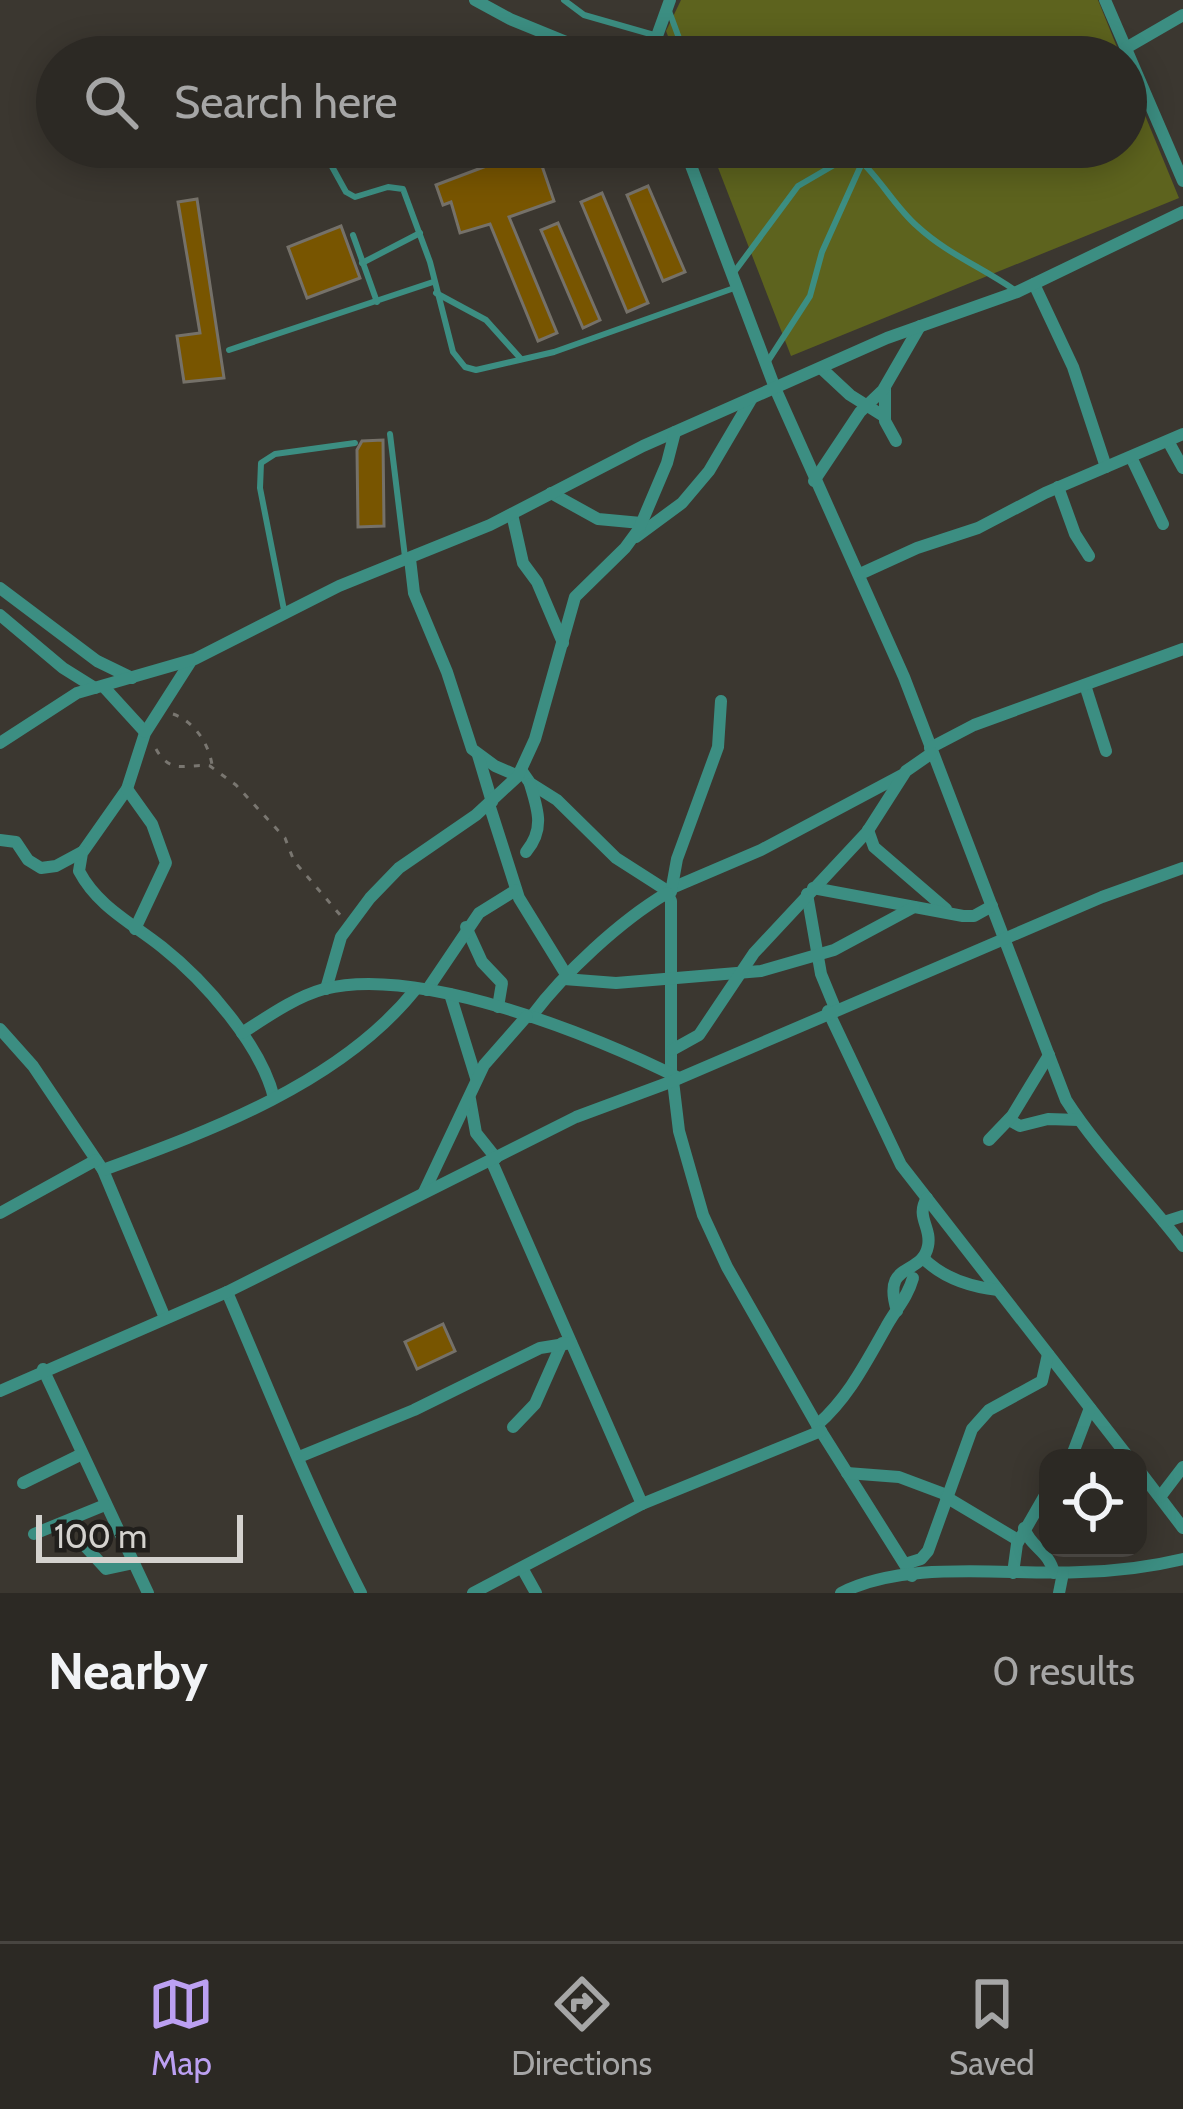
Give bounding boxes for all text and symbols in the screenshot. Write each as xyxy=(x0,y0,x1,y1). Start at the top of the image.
search box xyxy=(36,36,1147,168)
icon: search xyxy=(78,69,144,135)
text: Search here xyxy=(174,75,398,129)
map controls xyxy=(1039,1449,1147,1557)
button: locate xyxy=(1039,1449,1147,1557)
scale bar xyxy=(36,1509,243,1562)
text: 100 m xyxy=(54,1516,147,1556)
text: Nearby xyxy=(48,1640,208,1702)
text: 0 results xyxy=(992,1647,1135,1695)
tab: Map xyxy=(148,1971,214,2083)
tab: Directions xyxy=(511,1971,652,2083)
tab: Saved xyxy=(949,1971,1035,2083)

